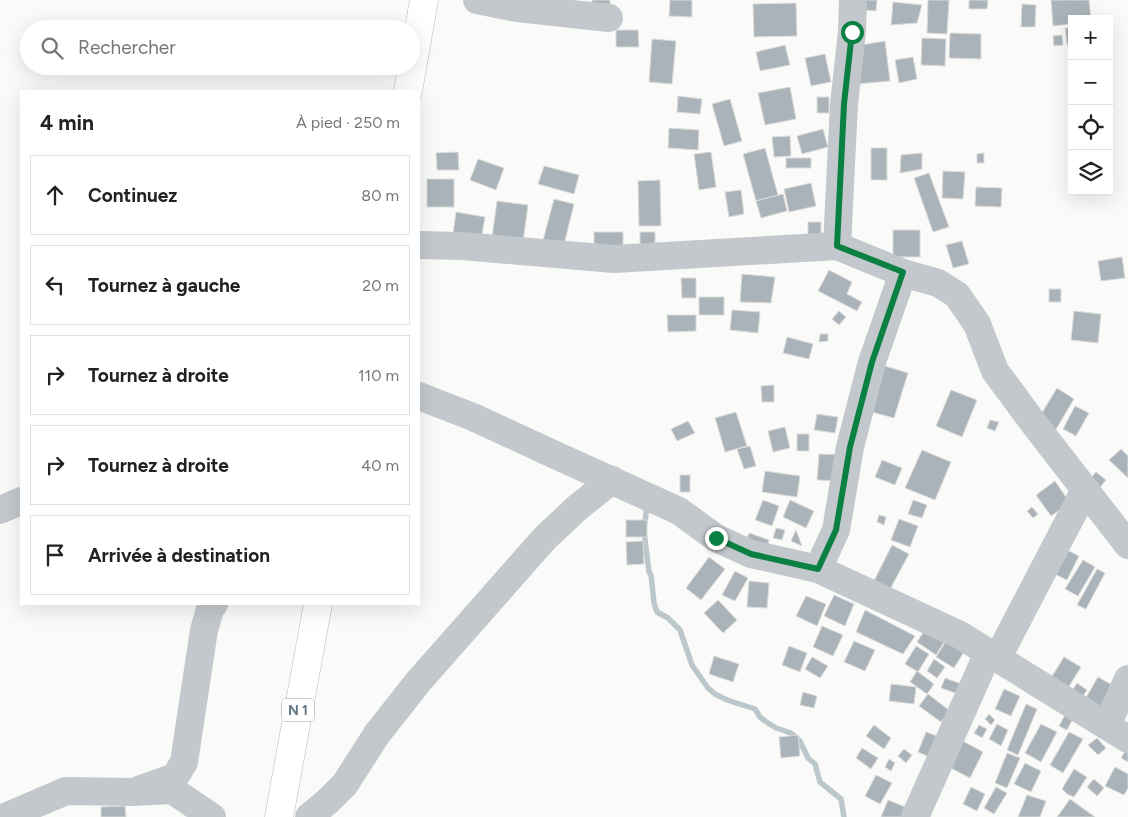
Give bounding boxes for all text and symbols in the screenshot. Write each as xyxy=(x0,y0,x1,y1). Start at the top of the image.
map controls xyxy=(1068,15,1113,195)
button: + xyxy=(1068,15,1113,60)
search box xyxy=(20,20,420,75)
route start xyxy=(841,21,864,44)
icon: search xyxy=(38,34,66,62)
text: Rechercher xyxy=(78,36,176,59)
button: − xyxy=(1068,60,1113,105)
button: locate xyxy=(1068,105,1113,150)
text: 4 min xyxy=(40,110,94,135)
text: À pied · 250 m xyxy=(296,113,400,132)
button: layers xyxy=(1068,150,1113,195)
icon: ahead xyxy=(41,181,69,209)
text: Continuez xyxy=(88,184,177,207)
text: 80 m xyxy=(361,186,399,205)
icon: left xyxy=(41,271,69,299)
text: Tournez à gauche xyxy=(88,274,240,297)
text: 20 m xyxy=(362,276,399,295)
icon: right xyxy=(41,361,69,389)
text: Tournez à droite xyxy=(88,364,229,387)
text: 110 m xyxy=(358,366,399,385)
icon: right xyxy=(41,451,69,479)
text: Tournez à droite xyxy=(88,454,229,477)
text: 40 m xyxy=(361,456,399,475)
route end xyxy=(705,527,728,550)
icon: arrive xyxy=(41,541,69,569)
text: Arrivée à destination xyxy=(88,544,270,567)
road number: N 1 xyxy=(282,698,314,722)

